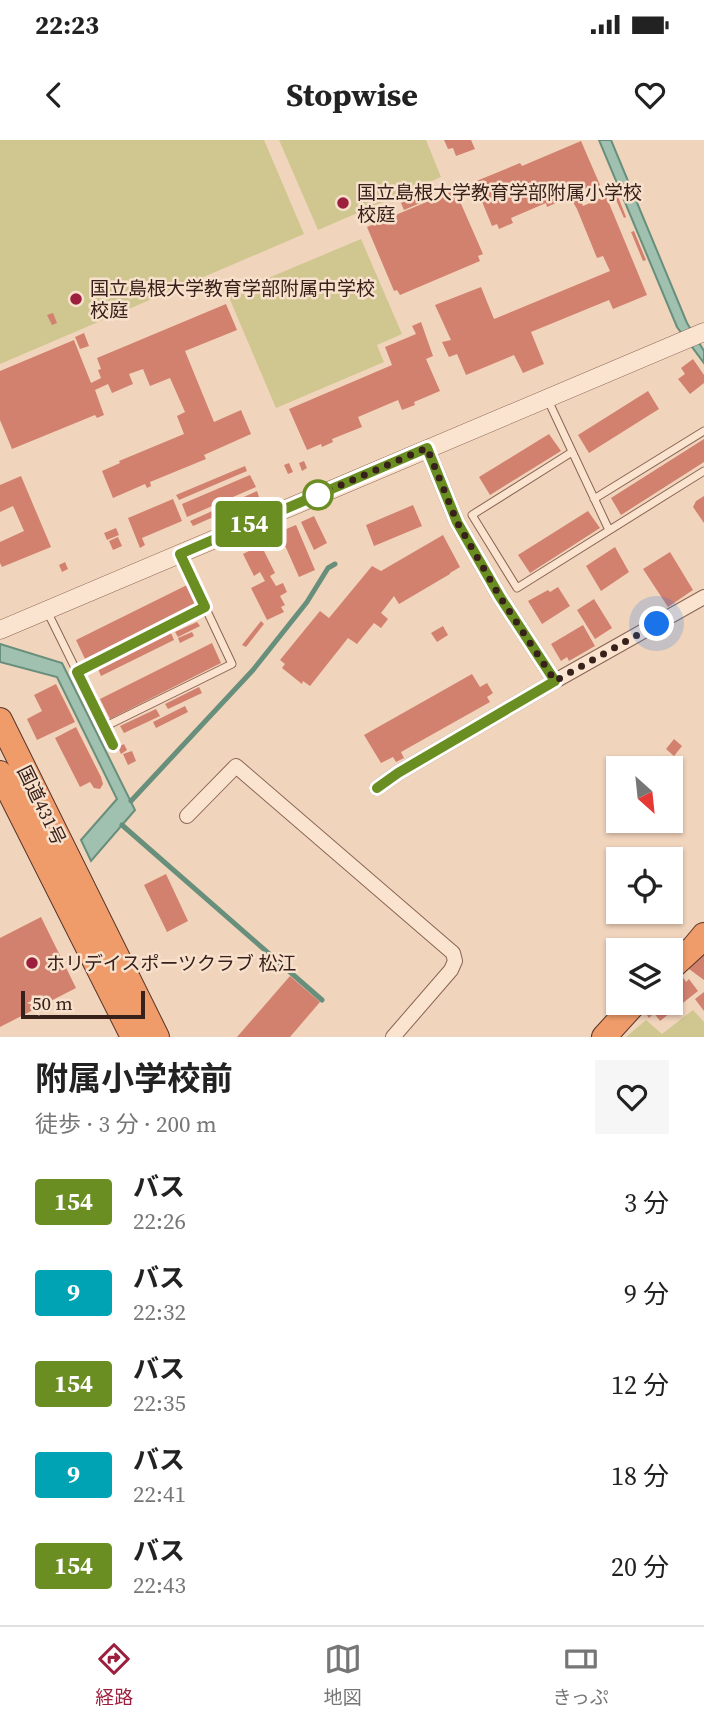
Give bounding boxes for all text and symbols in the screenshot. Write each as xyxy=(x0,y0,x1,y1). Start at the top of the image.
text: 22:23 xyxy=(35,7,99,43)
text: Stopwise xyxy=(286,73,418,117)
icon: back xyxy=(35,76,73,114)
icon: heart xyxy=(631,76,669,114)
place label: 国立島根大学教育学部附属小学校 校庭 xyxy=(357,179,642,227)
marker: 国立島根大学教育学部附属小学校 校庭 xyxy=(335,195,351,211)
place label: 国立島根大学教育学部附属中学校 校庭 xyxy=(90,275,375,323)
marker: 国立島根大学教育学部附属中学校 校庭 xyxy=(68,291,84,307)
unlabelled marker xyxy=(303,480,333,510)
line badge: 154 xyxy=(209,501,289,547)
text: 154 xyxy=(229,507,269,540)
your location xyxy=(639,606,674,641)
north arrow xyxy=(606,756,682,833)
map controls xyxy=(606,756,683,1015)
street label: 国道431号 xyxy=(12,761,72,849)
button: locate xyxy=(606,847,683,924)
button: layers xyxy=(606,938,683,1015)
place label: ホリデイスポーツクラブ 松江 xyxy=(46,950,296,976)
marker: ホリデイスポーツクラブ 松江 xyxy=(24,955,40,971)
scale bar xyxy=(21,988,145,1020)
text: 50 m xyxy=(32,990,73,1016)
text: 附属小学校前 xyxy=(35,1056,233,1101)
button: heart xyxy=(595,1060,669,1134)
text: 徒歩 · 3 分 · 200 m xyxy=(35,1108,217,1140)
text: バス xyxy=(133,1169,185,1205)
text: 154 xyxy=(54,1185,93,1218)
text: 3 分 xyxy=(624,1185,669,1221)
text: 22:26 xyxy=(133,1205,186,1237)
text: バス xyxy=(133,1260,185,1296)
text: 9 xyxy=(67,1276,80,1309)
text: 9 分 xyxy=(624,1276,669,1312)
text: 22:32 xyxy=(133,1296,186,1328)
text: バス xyxy=(133,1351,185,1387)
text: 154 xyxy=(54,1367,93,1400)
text: 12 分 xyxy=(611,1367,669,1403)
text: 22:35 xyxy=(133,1387,186,1419)
text: バス xyxy=(133,1442,185,1478)
text: 9 xyxy=(67,1458,80,1491)
text: 18 分 xyxy=(611,1458,669,1494)
text: 22:41 xyxy=(133,1478,186,1510)
text: バス xyxy=(133,1533,185,1569)
text: 154 xyxy=(54,1549,93,1582)
text: 20 分 xyxy=(611,1549,669,1585)
text: 22:43 xyxy=(133,1569,186,1601)
tab: 経路 xyxy=(95,1640,133,1710)
tab: 地図 xyxy=(324,1640,362,1710)
tab: きっぷ xyxy=(552,1640,609,1710)

